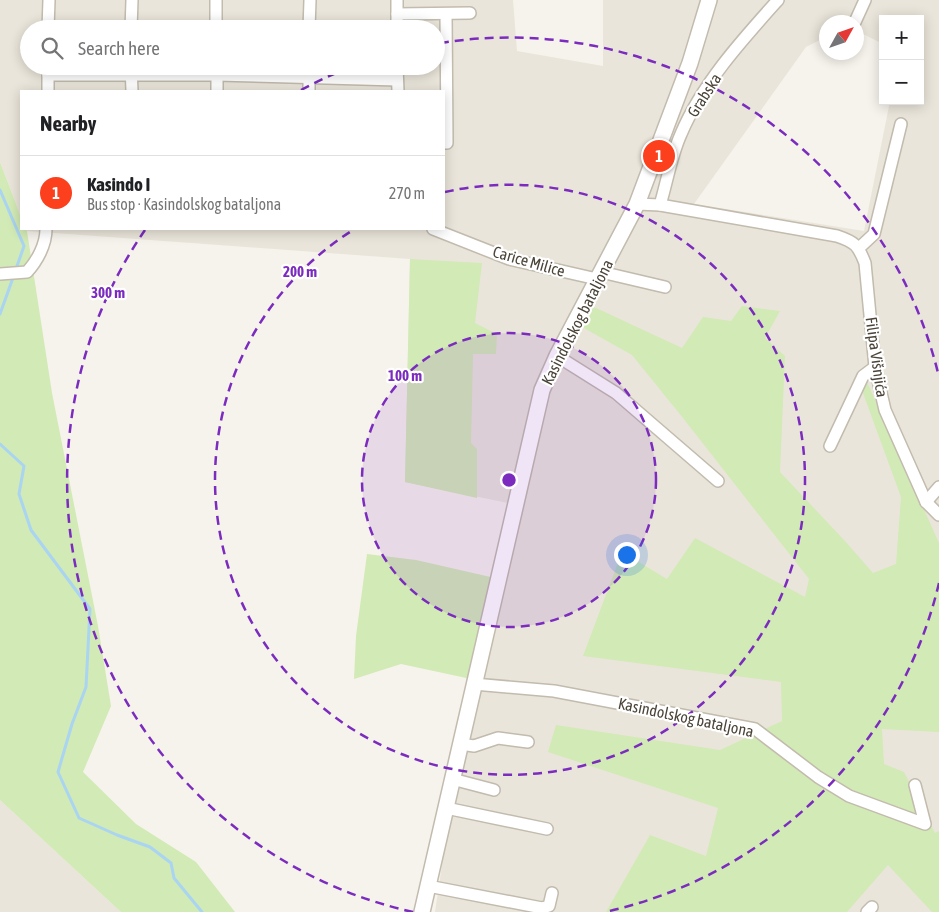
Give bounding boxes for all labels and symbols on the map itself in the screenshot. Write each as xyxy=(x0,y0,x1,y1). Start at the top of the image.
north arrow xyxy=(819,15,864,60)
street label: Grabska xyxy=(683,70,725,120)
pin: 1 xyxy=(643,137,675,175)
street label: Carice Milice xyxy=(491,242,567,280)
street label: Kasindolskog bataljona xyxy=(538,256,617,388)
text: 200 m xyxy=(283,263,317,280)
text: 300 m xyxy=(91,284,125,301)
street label: Filipa Višnjića xyxy=(861,316,892,398)
text: 100 m xyxy=(388,367,422,384)
centre of rings xyxy=(500,471,518,489)
your location xyxy=(614,542,640,568)
street label: Kasindolskog bataljona xyxy=(616,694,755,741)

